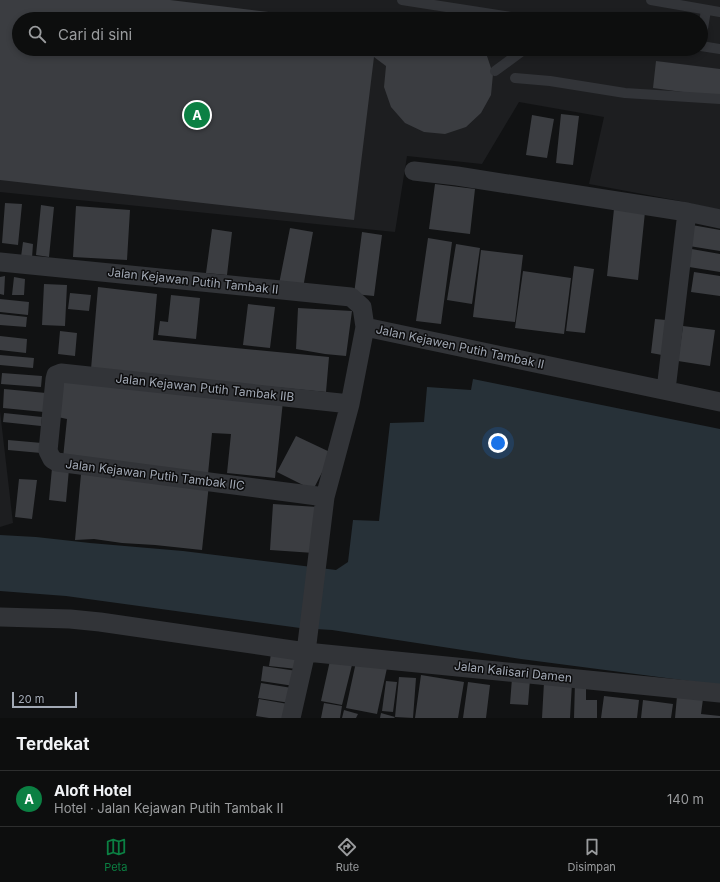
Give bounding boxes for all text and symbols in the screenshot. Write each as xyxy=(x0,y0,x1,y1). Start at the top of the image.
search box xyxy=(12,12,708,56)
icon: search xyxy=(26,23,48,45)
text: Cari di sini xyxy=(58,25,132,44)
pin: A xyxy=(184,100,210,130)
street label: Jalan Kejawan Putih Tambak II xyxy=(107,264,279,297)
street label: Jalan Kejawen Putih Tambak II xyxy=(375,321,546,372)
street label: Jalan Kejawan Putih Tambak IIB xyxy=(115,371,295,404)
your location xyxy=(488,433,508,453)
street label: Jalan Kejawan Putih Tambak IIC xyxy=(65,456,246,493)
street label: Jalan Kalisari Damen xyxy=(453,658,573,685)
scale bar xyxy=(12,690,77,709)
text: 20 m xyxy=(18,692,44,706)
text: Terdekat xyxy=(16,734,89,754)
text: Aloft Hotel xyxy=(54,781,132,800)
text: A xyxy=(24,791,34,807)
text: 140 m xyxy=(667,791,704,807)
text: Hotel · Jalan Kejawan Putih Tambak II xyxy=(54,800,283,816)
tab: Peta xyxy=(104,836,127,874)
tab: Rute xyxy=(336,836,359,874)
tab: Disimpan xyxy=(568,836,616,874)

